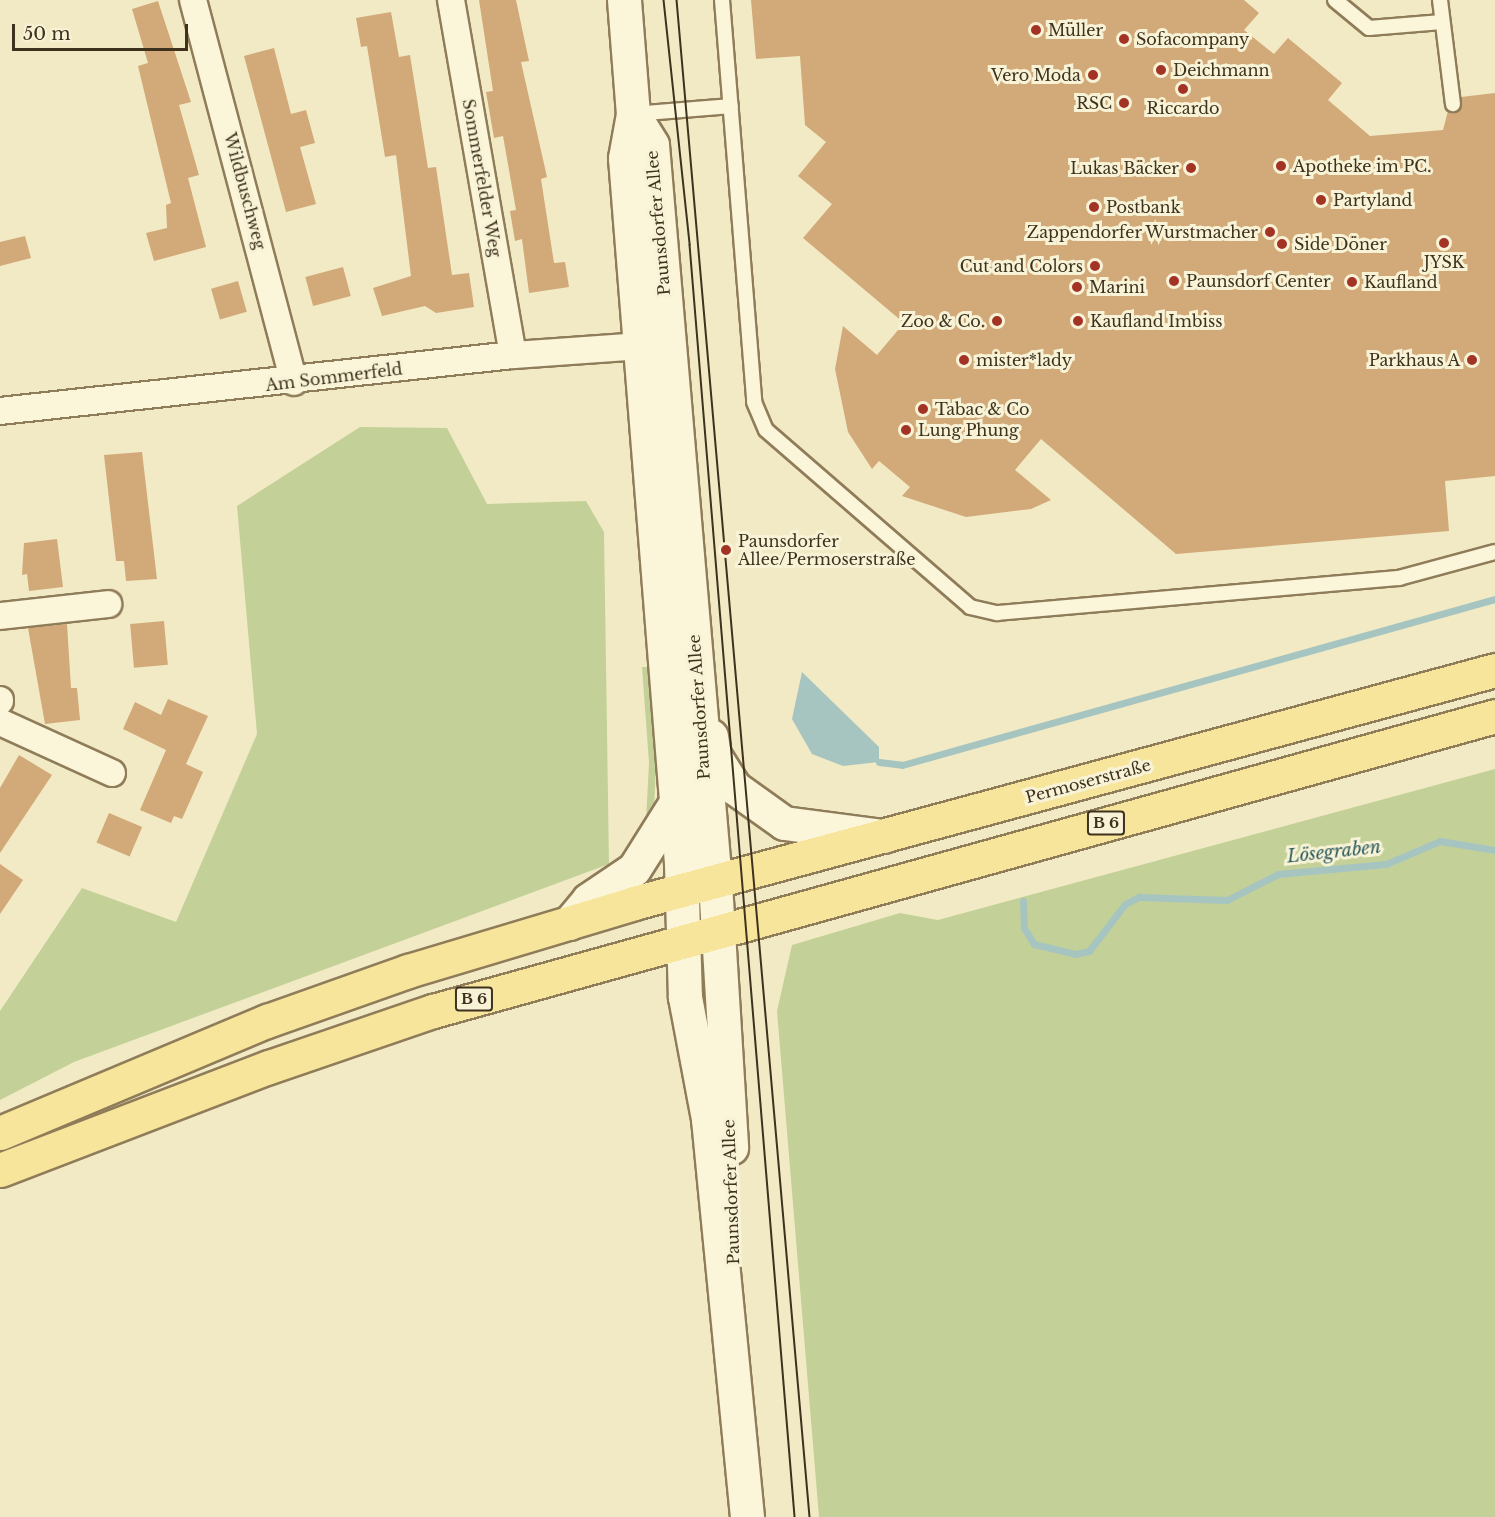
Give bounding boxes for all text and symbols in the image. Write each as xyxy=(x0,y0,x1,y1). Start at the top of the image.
scale bar xyxy=(15,12,190,50)
place label: Müller xyxy=(1048,20,1103,40)
text: 50 m xyxy=(23,23,71,45)
marker: Müller xyxy=(1029,23,1043,37)
place label: Sofacompany xyxy=(1136,29,1249,49)
marker: Sofacompany xyxy=(1117,32,1131,46)
place label: Deichmann xyxy=(1173,60,1269,80)
marker: Deichmann xyxy=(1154,63,1168,77)
place label: Vero Moda xyxy=(991,65,1081,85)
marker: Vero Moda xyxy=(1086,68,1100,82)
marker: Riccardo xyxy=(1176,82,1190,96)
place label: RSC xyxy=(1076,93,1112,113)
marker: RSC xyxy=(1117,96,1131,110)
street label: Sommerfelder Weg xyxy=(459,97,505,259)
place label: Riccardo xyxy=(1147,98,1219,118)
street label: Wildbuschweg xyxy=(220,131,270,251)
street label: Paunsdorfer Allee xyxy=(642,149,674,297)
place label: Apotheke im PC. xyxy=(1293,156,1431,176)
place label: Lukas Bäcker xyxy=(1070,158,1179,178)
marker: Apotheke im PC. xyxy=(1274,159,1288,173)
marker: Lukas Bäcker xyxy=(1184,161,1198,175)
place label: Partyland xyxy=(1333,190,1412,210)
marker: Partyland xyxy=(1314,193,1328,207)
place label: Postbank xyxy=(1106,197,1180,217)
marker: Postbank xyxy=(1087,200,1101,214)
place label: Zappendorfer Wurstmacher xyxy=(1026,222,1258,242)
marker: Zappendorfer Wurstmacher xyxy=(1263,225,1277,239)
place label: Side Döner xyxy=(1294,234,1387,254)
marker: JYSK xyxy=(1437,236,1451,250)
marker: Side Döner xyxy=(1275,237,1289,251)
place label: JYSK xyxy=(1424,252,1464,272)
place label: Cut and Colors xyxy=(960,256,1083,276)
marker: Cut and Colors xyxy=(1088,259,1102,273)
place label: Paunsdorf Center xyxy=(1186,271,1331,291)
place label: Kaufland xyxy=(1364,272,1438,292)
marker: Paunsdorf Center xyxy=(1167,274,1181,288)
marker: Kaufland xyxy=(1345,275,1359,289)
place label: Marini xyxy=(1089,277,1145,297)
marker: Marini xyxy=(1070,280,1084,294)
place label: Zoo & Co. xyxy=(901,311,985,331)
place label: Kaufland Imbiss xyxy=(1090,311,1222,331)
marker: Zoo & Co. xyxy=(990,314,1004,328)
marker: Kaufland Imbiss xyxy=(1071,314,1085,328)
place label: mister*lady xyxy=(976,350,1072,370)
place label: Parkhaus A xyxy=(1368,350,1460,370)
marker: mister*lady xyxy=(957,353,971,367)
marker: Parkhaus A xyxy=(1465,353,1479,367)
street label: Am Sommerfeld xyxy=(265,359,403,395)
place label: Tabac & Co xyxy=(935,399,1029,419)
marker: Tabac & Co xyxy=(916,402,930,416)
place label: Lung Phung xyxy=(918,420,1019,440)
marker: Lung Phung xyxy=(899,423,913,437)
place label: Paunsdorfer Allee/Permoserstraße xyxy=(738,531,915,569)
marker: Paunsdorfer Allee/Permoserstraße xyxy=(719,543,733,557)
street label: Paunsdorfer Allee xyxy=(684,633,714,781)
street label: Permoserstraße xyxy=(1023,755,1153,807)
road number: B 6 xyxy=(1086,811,1126,835)
water label: Lösegraben xyxy=(1286,836,1382,868)
road number: B 6 xyxy=(454,987,494,1011)
street label: Paunsdorfer Allee xyxy=(719,1118,743,1266)

